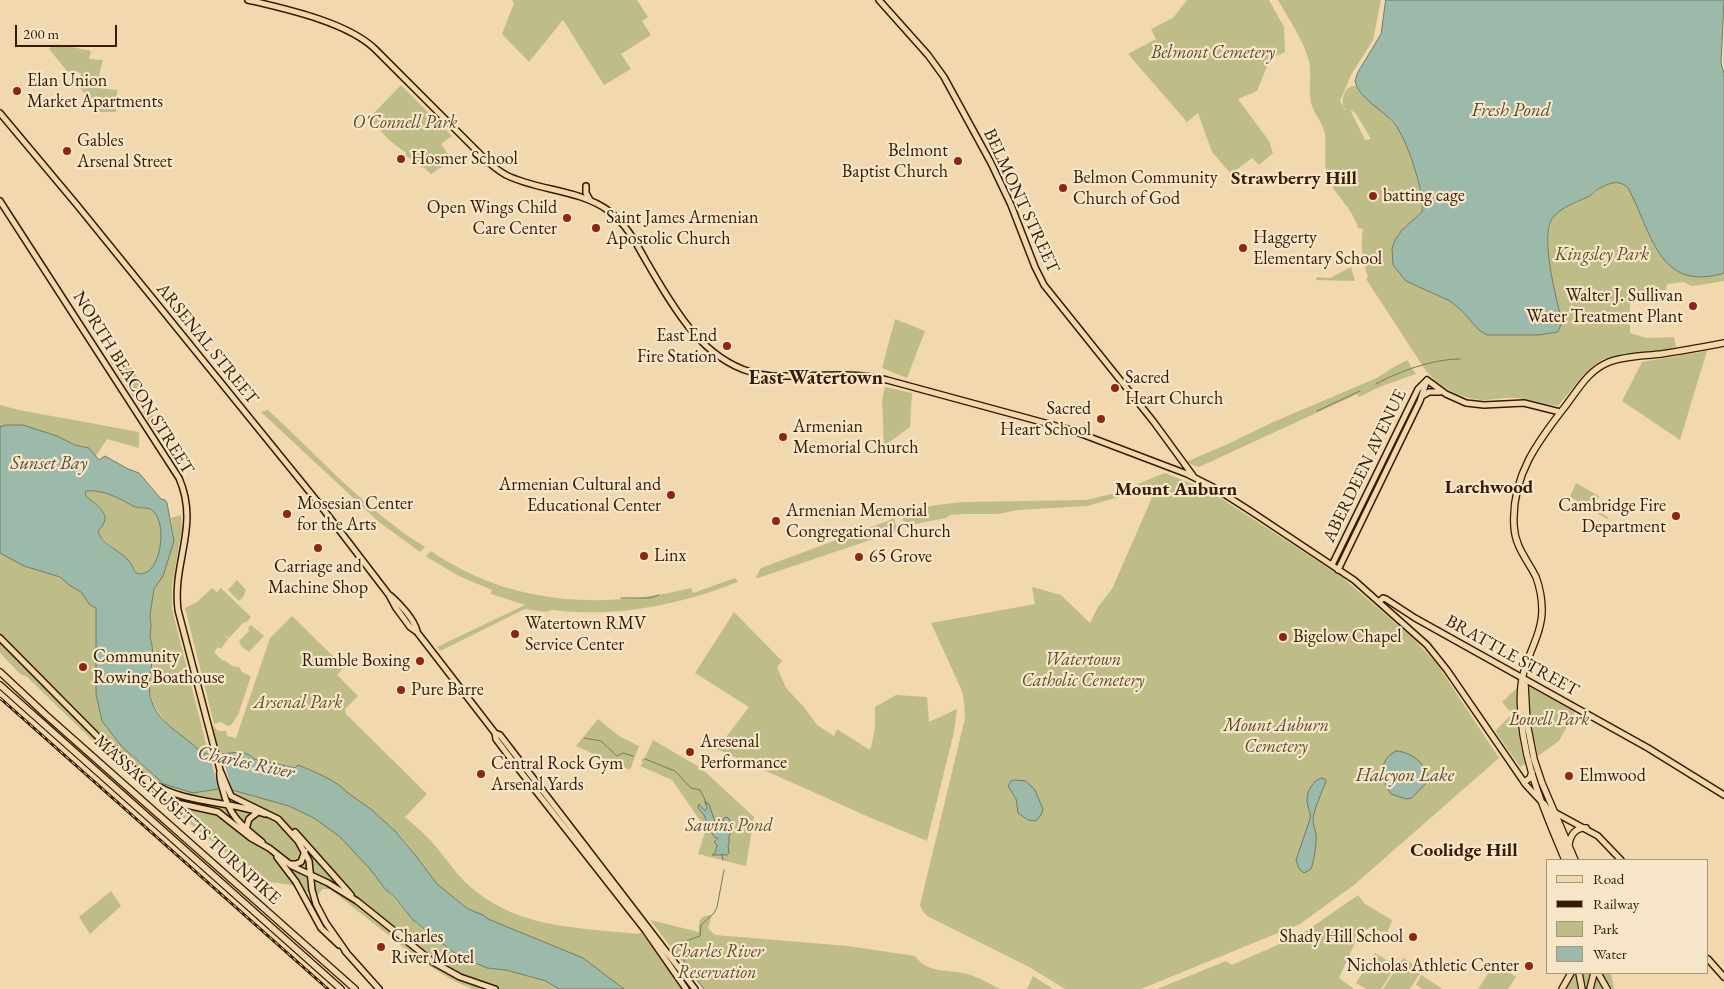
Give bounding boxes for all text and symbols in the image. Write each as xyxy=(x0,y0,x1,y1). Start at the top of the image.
scale bar xyxy=(18,15,120,47)
text: 200 m xyxy=(23,24,59,43)
park label: Belmont Cemetery xyxy=(1151,42,1275,64)
place label: Elan Union Market Apartments xyxy=(27,70,163,112)
marker: Elan Union Market Apartments xyxy=(11,85,23,97)
water label: Fresh Pond xyxy=(1471,100,1551,122)
park label: O'Connell Park xyxy=(352,112,458,134)
street label: BELMONT STREET xyxy=(978,125,1064,277)
place label: Gables Arsenal Street xyxy=(77,130,172,172)
place label: Belmont Baptist Church xyxy=(842,140,948,182)
marker: Gables Arsenal Street xyxy=(61,145,73,157)
place label: Hosmer School xyxy=(411,148,518,170)
marker: Hosmer School xyxy=(395,153,407,165)
marker: Belmont Baptist Church xyxy=(952,155,964,167)
place label: Belmon Community Church of God xyxy=(1073,167,1218,210)
district label: Strawberry Hill xyxy=(1231,168,1357,190)
marker: Belmon Community Church of God xyxy=(1057,182,1069,194)
place label: batting cage xyxy=(1383,185,1465,207)
marker: batting cage xyxy=(1367,190,1379,202)
place label: Open Wings Child Care Center xyxy=(427,197,557,240)
place label: Saint James Armenian Apostolic Church xyxy=(606,207,759,250)
marker: Open Wings Child Care Center xyxy=(561,212,573,224)
marker: Saint James Armenian Apostolic Church xyxy=(590,222,602,234)
place label: Haggerty Elementary School xyxy=(1253,227,1382,270)
marker: Haggerty Elementary School xyxy=(1237,242,1249,254)
park label: Kingsley Park xyxy=(1555,244,1649,266)
street label: ARSENAL STREET xyxy=(151,279,263,409)
place label: Walter J. Sullivan Water Treatment Plant xyxy=(1526,285,1683,328)
street label: NORTH BEACON STREET xyxy=(68,287,198,479)
marker: Walter J. Sullivan Water Treatment Plant xyxy=(1687,300,1699,312)
place label: East End Fire Station xyxy=(637,325,717,368)
marker: East End Fire Station xyxy=(721,340,733,352)
district label: East Watertown xyxy=(749,367,883,391)
place label: Sacred Heart Church xyxy=(1125,367,1223,409)
marker: Sacred Heart Church xyxy=(1109,382,1121,394)
street label: ABERDEEN AVENUE xyxy=(1319,386,1411,546)
place label: Sacred Heart School xyxy=(1000,398,1091,440)
marker: Sacred Heart School xyxy=(1095,413,1107,425)
place label: Armenian Memorial Church xyxy=(793,416,918,458)
marker: Armenian Memorial Church xyxy=(777,431,789,443)
water label: Sunset Bay xyxy=(11,453,87,475)
place label: Armenian Cultural and Educational Center xyxy=(499,474,661,516)
district label: Larchwood xyxy=(1445,477,1533,499)
district label: Mount Auburn xyxy=(1115,479,1237,501)
marker: Armenian Cultural and Educational Center xyxy=(665,489,677,501)
place label: Mosesian Center for the Arts xyxy=(297,493,413,536)
place label: Cambridge Fire Department xyxy=(1558,495,1666,538)
place label: Armenian Memorial Congregational Church xyxy=(786,500,951,542)
marker: Mosesian Center for the Arts xyxy=(281,508,293,520)
marker: Cambridge Fire Department xyxy=(1670,510,1682,522)
marker: Armenian Memorial Congregational Church xyxy=(770,515,782,527)
marker: Carriage and Machine Shop xyxy=(312,542,324,554)
place label: Linx xyxy=(654,545,686,567)
place label: 65 Grove xyxy=(869,546,932,568)
marker: Linx xyxy=(638,550,650,562)
marker: 65 Grove xyxy=(853,551,865,563)
place label: Carriage and Machine Shop xyxy=(268,556,368,598)
street label: BRATTLE STREET xyxy=(1442,610,1582,702)
place label: Watertown RMV Service Center xyxy=(525,613,646,656)
place label: Bigelow Chapel xyxy=(1293,626,1402,648)
marker: Watertown RMV Service Center xyxy=(509,628,521,640)
marker: Bigelow Chapel xyxy=(1277,631,1289,643)
place label: Community Rowing Boathouse xyxy=(93,646,225,689)
park label: Watertown Catholic Cemetery xyxy=(1021,649,1145,692)
place label: Rumble Boxing xyxy=(301,650,410,672)
marker: Rumble Boxing xyxy=(414,655,426,667)
marker: Community Rowing Boathouse xyxy=(77,661,89,673)
place label: Pure Barre xyxy=(411,679,484,701)
marker: Pure Barre xyxy=(395,684,407,696)
park label: Arsenal Park xyxy=(254,692,342,714)
park label: Lowell Park xyxy=(1509,709,1589,731)
park label: Mount Auburn Cemetery xyxy=(1223,715,1329,758)
street label: MASSACHUSETTS TURNPIKE xyxy=(89,731,285,909)
place label: Aresenal Performance xyxy=(700,731,787,774)
water label: Charles River xyxy=(195,742,297,784)
marker: Aresenal Performance xyxy=(684,746,696,758)
place label: Central Rock Gym Arsenal Yards xyxy=(491,753,623,796)
water label: Halcyon Lake xyxy=(1356,765,1454,787)
place label: Elmwood xyxy=(1579,765,1646,787)
marker: Central Rock Gym Arsenal Yards xyxy=(475,768,487,780)
marker: Elmwood xyxy=(1563,770,1575,782)
park label: Sawins Pond xyxy=(685,815,773,837)
district label: Coolidge Hill xyxy=(1410,840,1518,862)
legend xyxy=(1546,859,1709,974)
text: Road xyxy=(1593,869,1624,888)
text: Railway xyxy=(1593,894,1639,913)
text: Park xyxy=(1593,919,1619,938)
place label: Charles River Motel xyxy=(391,926,474,969)
place label: Shady Hill School xyxy=(1280,926,1403,948)
marker: Shady Hill School xyxy=(1407,931,1419,943)
marker: Charles River Motel xyxy=(375,941,387,953)
park label: Charles River Reservation xyxy=(670,941,764,984)
text: Water xyxy=(1593,944,1627,963)
place label: Nicholas Athletic Center xyxy=(1346,955,1519,977)
marker: Nicholas Athletic Center xyxy=(1523,960,1535,972)

